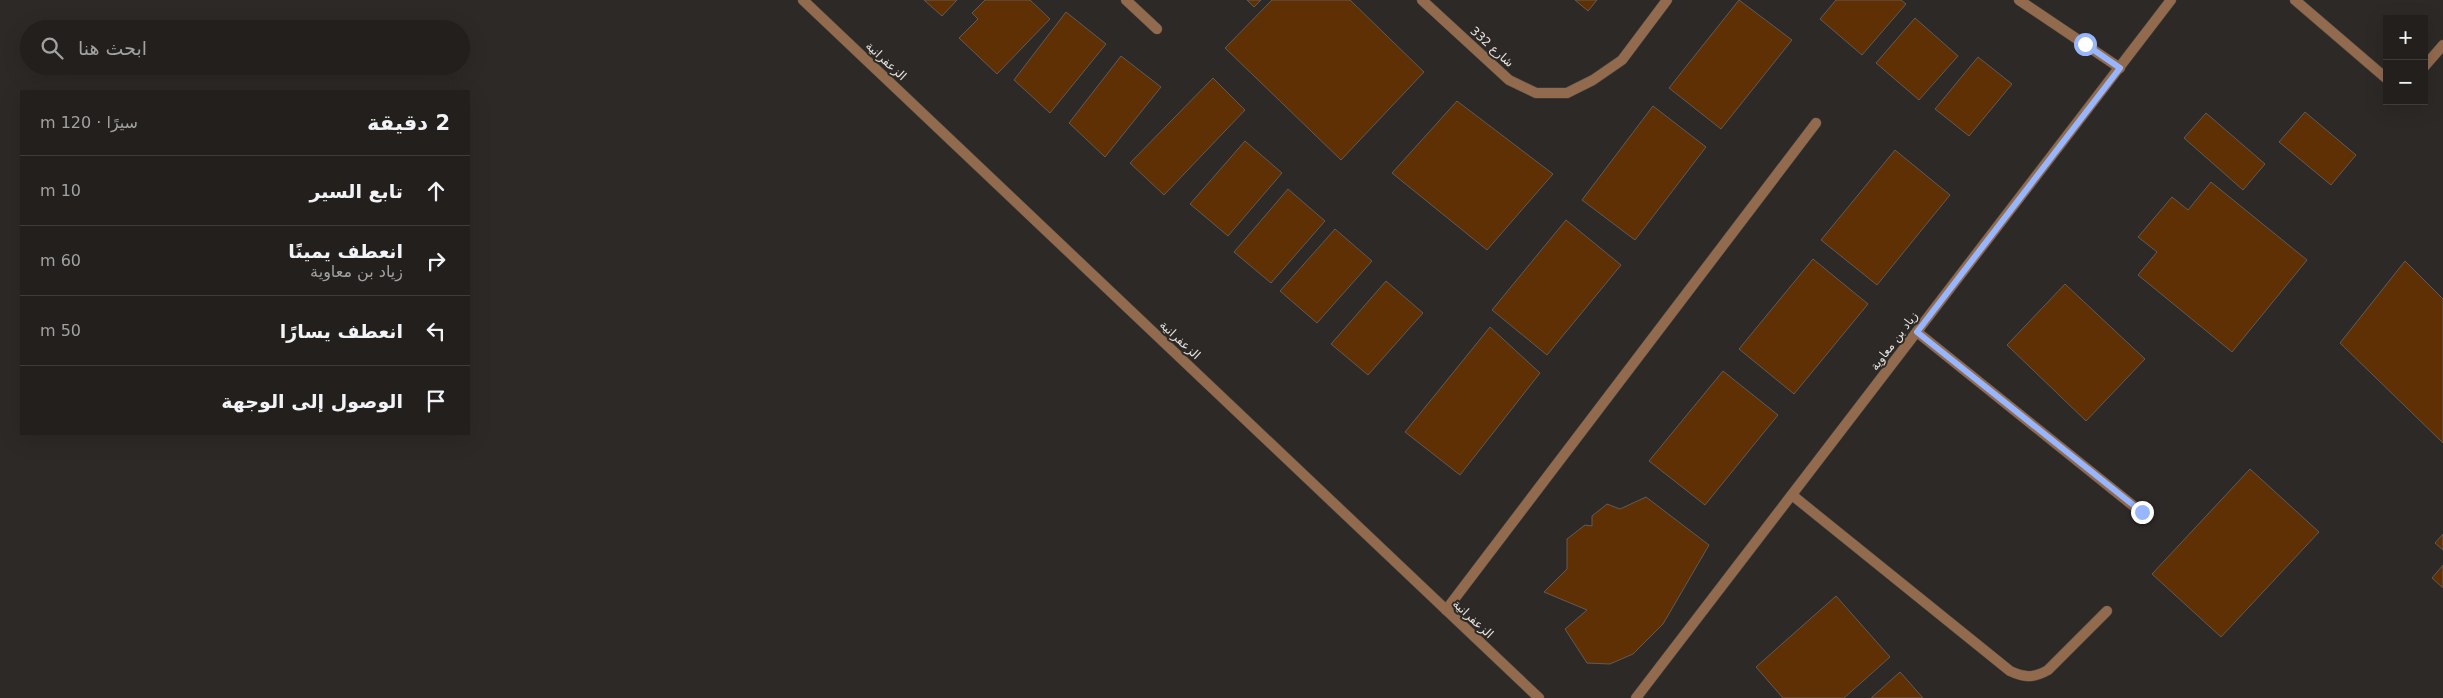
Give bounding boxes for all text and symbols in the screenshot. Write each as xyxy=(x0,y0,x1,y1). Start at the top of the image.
map controls xyxy=(2383,15,2428,105)
button: + xyxy=(2383,15,2428,60)
search box xyxy=(20,20,470,75)
street label: شارع 332 xyxy=(1467,24,1517,71)
route start xyxy=(2074,33,2097,56)
icon: search xyxy=(38,34,66,62)
text: ابحث هنا xyxy=(78,37,147,59)
street label: الزعفرانية xyxy=(862,39,909,84)
button: − xyxy=(2383,60,2428,105)
text: 2 دقيقة xyxy=(367,111,450,135)
text: سيرًا · 120 m xyxy=(40,113,138,132)
icon: ahead xyxy=(422,177,450,205)
text: تابع السير xyxy=(309,180,403,202)
text: 10 m xyxy=(40,181,81,200)
text: انعطف يمينًا xyxy=(288,240,403,262)
icon: right xyxy=(422,247,450,275)
text: 60 m xyxy=(40,251,81,270)
text: زياد بن معاوية xyxy=(310,262,403,281)
street label: زياد بن معاوية xyxy=(1867,309,1921,374)
icon: left xyxy=(422,317,450,345)
street label: الزعفرانية xyxy=(1156,318,1203,363)
text: انعطف يسارًا xyxy=(280,320,403,342)
text: 50 m xyxy=(40,321,81,340)
icon: arrive xyxy=(422,387,450,415)
text: الوصول إلى الوجهة xyxy=(221,390,403,412)
route end xyxy=(2131,501,2154,524)
street label: الزعفرانية xyxy=(1449,597,1496,642)

